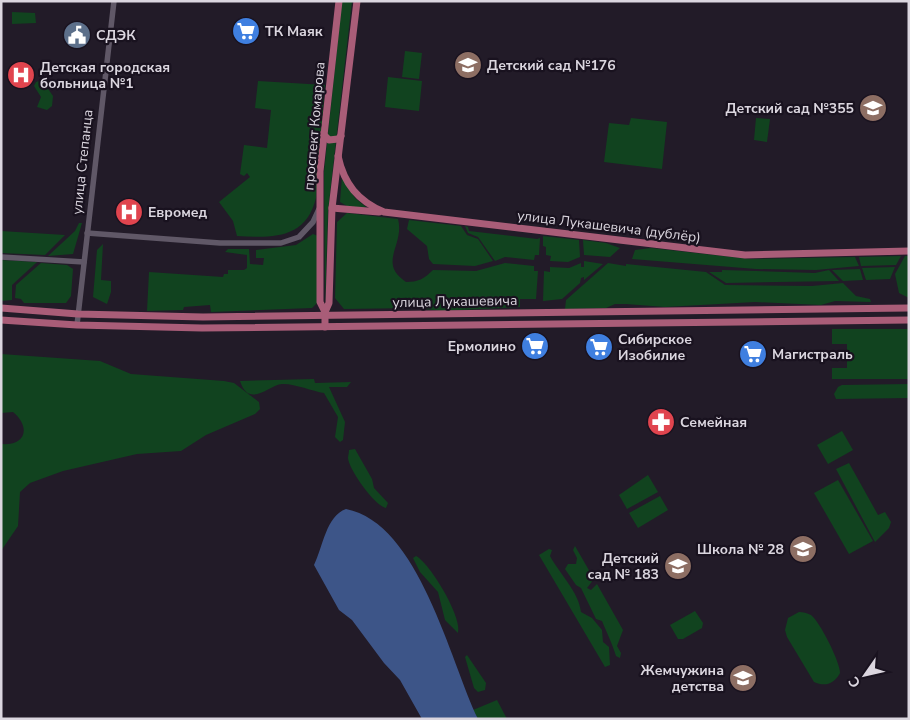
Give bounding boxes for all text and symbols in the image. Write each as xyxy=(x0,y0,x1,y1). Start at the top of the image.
supermarket icon: ТК Маяк xyxy=(231,16,261,46)
public building icon: СДЭК xyxy=(62,20,92,50)
place label: ТК Маяк xyxy=(265,22,323,41)
place label: СДЭК xyxy=(96,26,136,45)
school or university icon: Детский сад №176 xyxy=(453,50,483,80)
place label: Детский сад №176 xyxy=(487,56,616,75)
place label: Детская городская больница №1 xyxy=(40,58,170,93)
hospital icon: Детская городская больница №1 xyxy=(6,60,36,90)
street label: проспект Комарова xyxy=(299,61,330,191)
school or university icon: Детский сад №355 xyxy=(858,93,888,123)
place label: Детский сад №355 xyxy=(725,99,854,118)
street label: улица Степанца xyxy=(68,108,97,216)
hospital icon: Евромед xyxy=(114,197,144,227)
place label: Евромед xyxy=(148,203,208,222)
street label: улица Лукашевича (дублёр) xyxy=(516,206,702,247)
street label: улица Лукашевича xyxy=(392,291,518,312)
place label: Сибирское Изобилие xyxy=(618,330,692,365)
supermarket icon: Ермолино xyxy=(520,331,550,361)
supermarket icon: Сибирское Изобилие xyxy=(584,332,614,362)
place label: Ермолино xyxy=(448,337,516,356)
supermarket icon: Магистраль xyxy=(738,339,768,369)
place label: Магистраль xyxy=(772,345,853,364)
pharmacy icon: Семейная xyxy=(646,407,676,437)
place label: Семейная xyxy=(680,413,747,432)
school or university icon: Школа № 28 xyxy=(788,534,818,564)
place label: Школа № 28 xyxy=(697,540,784,559)
place label: Детский сад № 183 xyxy=(587,549,659,584)
school or university icon: Детский сад № 183 xyxy=(663,551,693,581)
north arrow xyxy=(840,650,890,700)
place label: Жемчужина детства xyxy=(641,661,724,696)
school or university icon: Жемчужина детства xyxy=(728,663,758,693)
text: С xyxy=(844,672,865,691)

